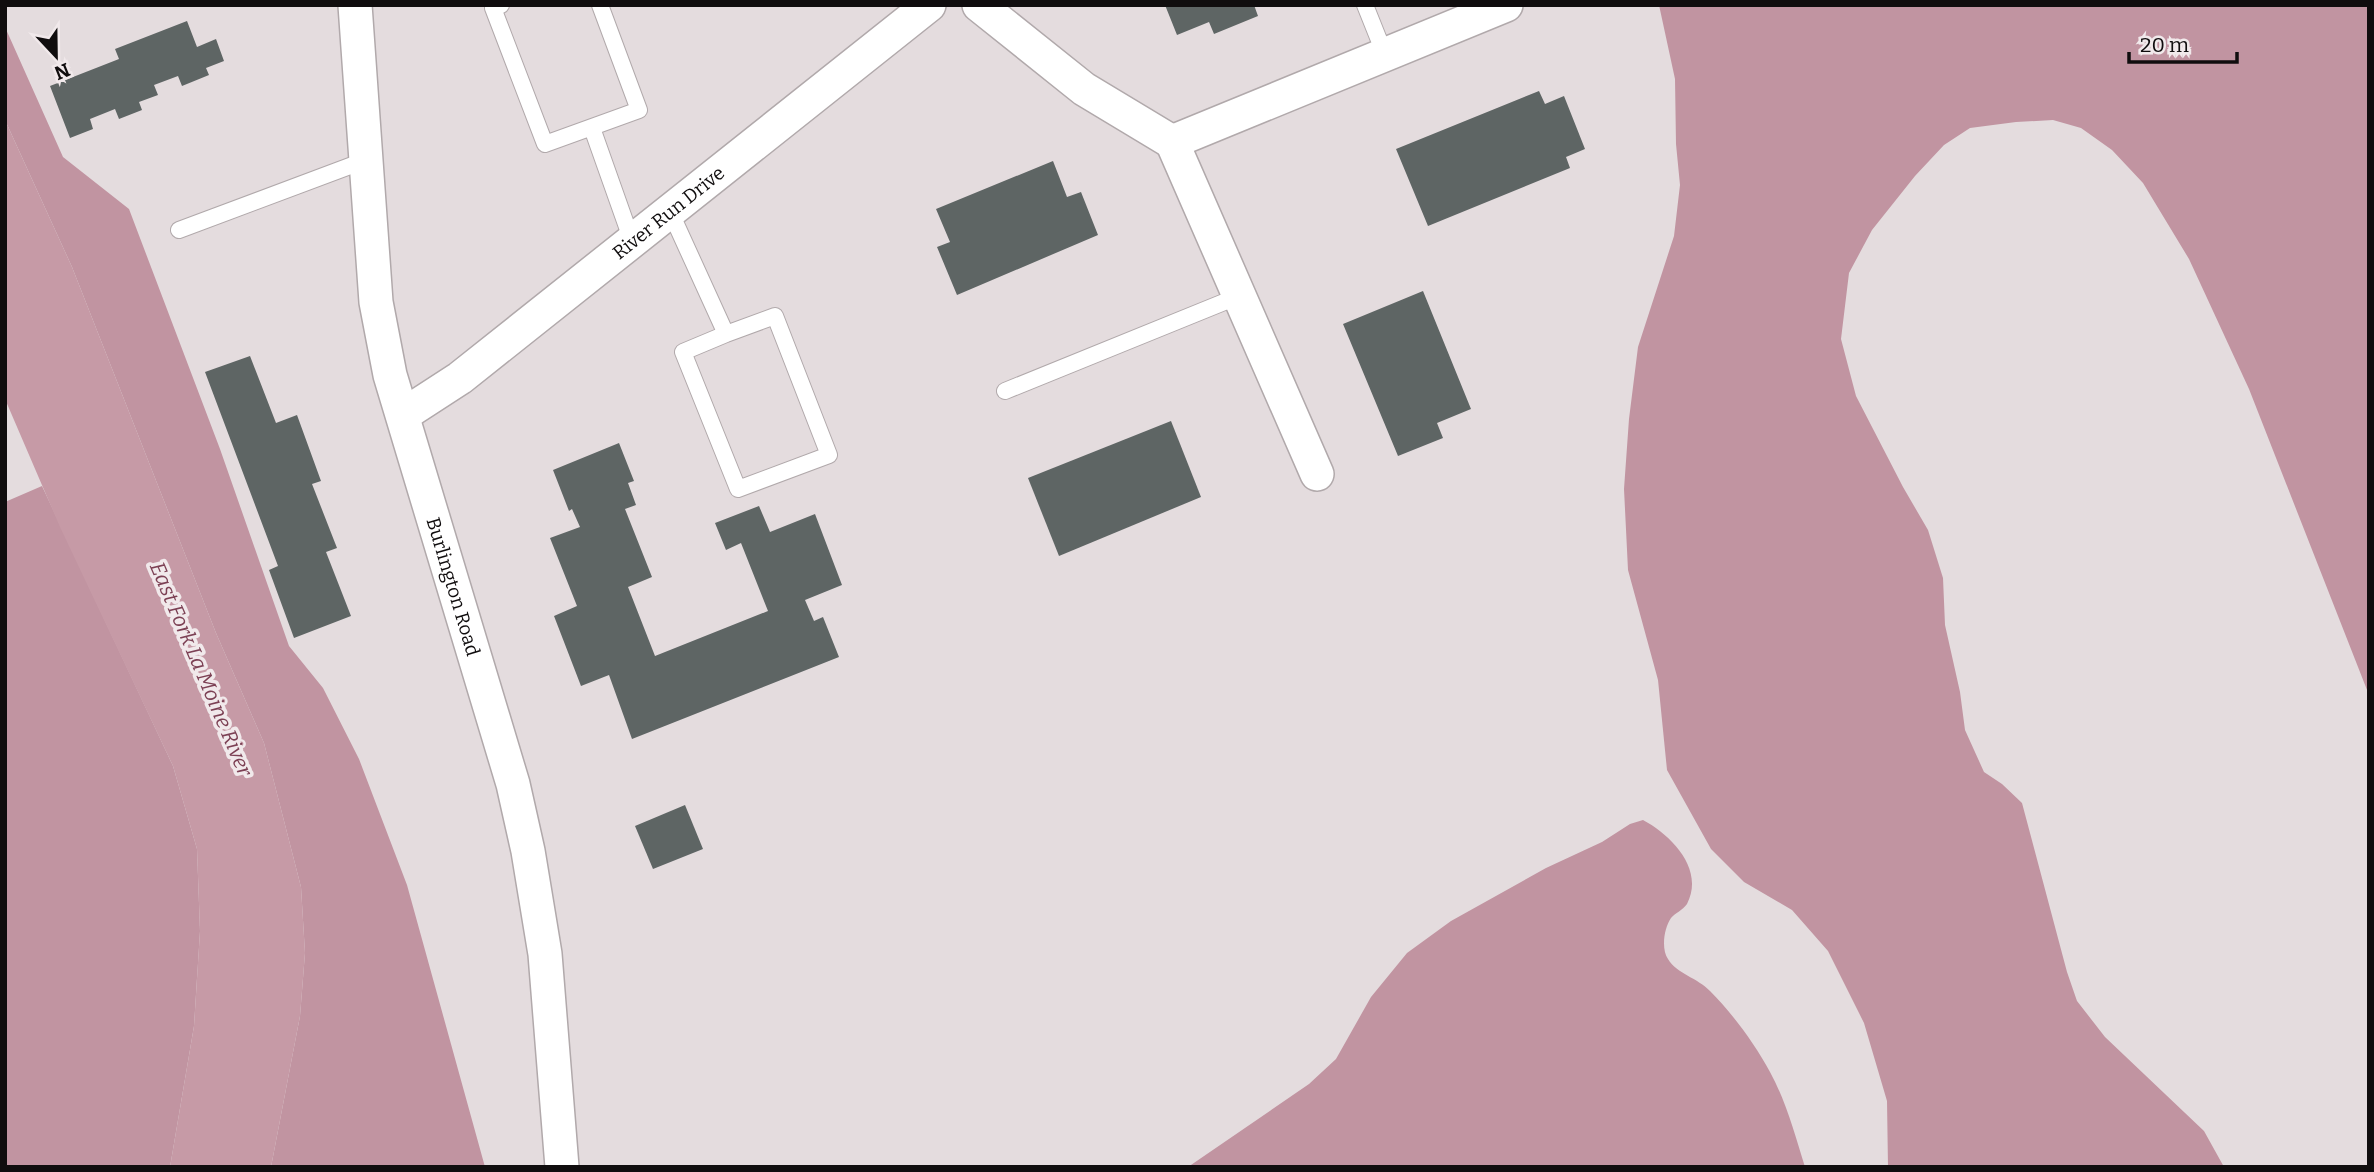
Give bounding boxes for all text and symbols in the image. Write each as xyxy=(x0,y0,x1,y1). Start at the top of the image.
north arrow xyxy=(21,21,91,91)
scale bar xyxy=(2129,21,2238,65)
text: 20 m xyxy=(2140,32,2189,58)
text: N xyxy=(51,58,73,85)
street label: River Run Drive xyxy=(608,161,729,264)
street label: Burlington Road xyxy=(422,514,485,659)
water label: East Fork La Moine River xyxy=(144,558,259,781)

